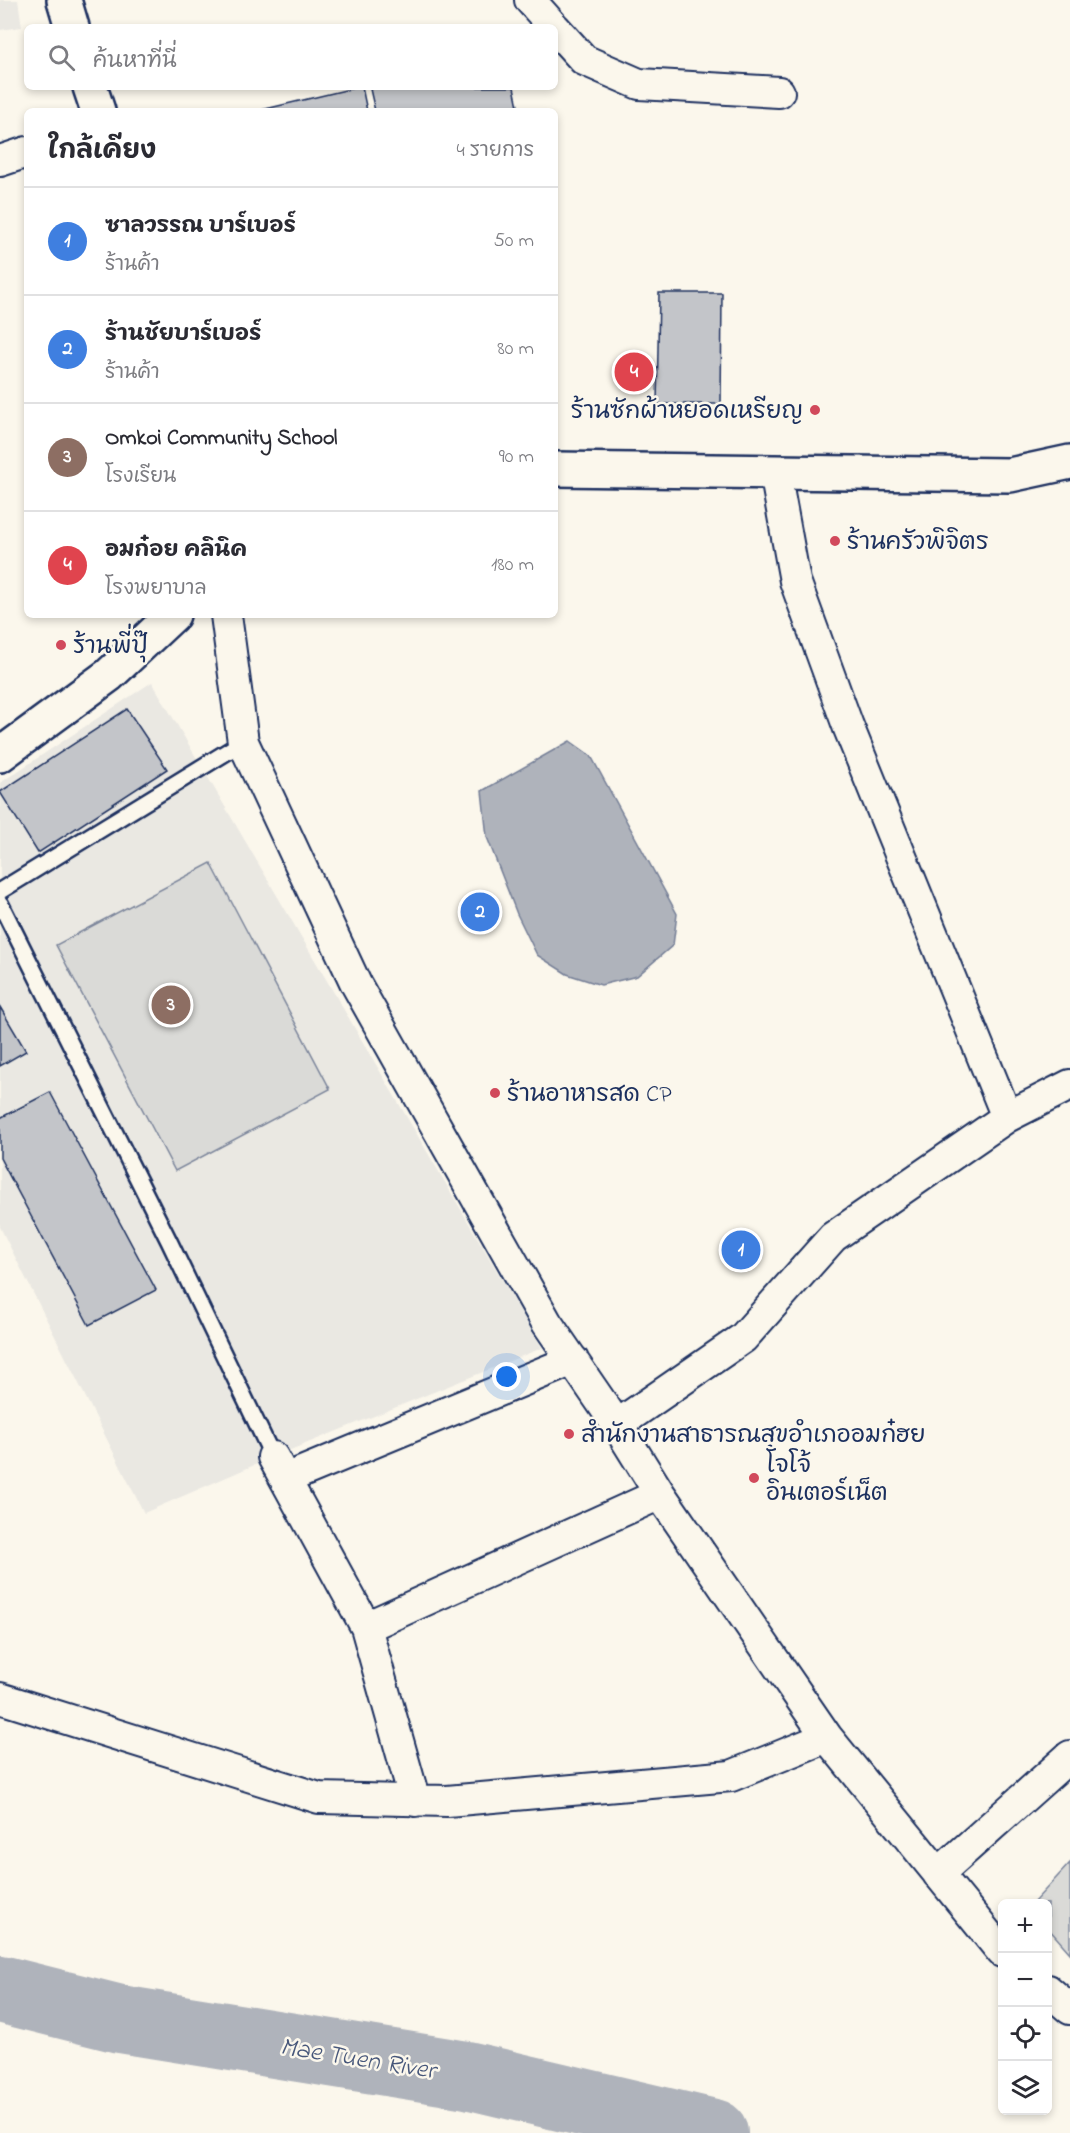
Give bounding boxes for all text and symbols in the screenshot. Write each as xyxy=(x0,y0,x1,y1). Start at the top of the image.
search box xyxy=(24,24,558,90)
icon: search xyxy=(45,41,78,74)
text: ค้นหาที่นี่ xyxy=(93,46,177,78)
text: ใกล้เคียง xyxy=(48,133,156,171)
text: 4 รายการ xyxy=(457,137,534,166)
text: ซาลวรรณ บาร์เบอร์ xyxy=(105,211,296,243)
text: 1 xyxy=(64,227,71,256)
text: 50 m xyxy=(493,227,534,256)
text: ร้านค้า xyxy=(105,251,160,280)
text: ร้านชัยบาร์เบอร์ xyxy=(105,319,261,351)
text: 2 xyxy=(63,335,72,364)
text: 80 m xyxy=(497,335,534,364)
pin: 4 xyxy=(614,350,654,394)
text: ร้านค้า xyxy=(105,359,160,388)
place label: ร้านซักผ้าหยอดเหรียญ xyxy=(571,395,803,430)
marker: ร้านซักผ้าหยอดเหรียญ xyxy=(808,403,822,417)
text: Omkoi Community School xyxy=(105,423,337,455)
text: 3 xyxy=(63,443,72,472)
text: 90 m xyxy=(499,443,534,472)
text: โรงเรียน xyxy=(105,463,176,492)
place label: ร้านครัวพิจิตร xyxy=(847,526,989,561)
marker: ร้านครัวพิจิตร xyxy=(828,534,842,548)
text: อมก๋อย คลินิค xyxy=(105,535,247,567)
text: 4 xyxy=(63,551,72,580)
text: 180 m xyxy=(491,551,534,580)
text: โรงพยาบาล xyxy=(105,575,206,604)
place label: ร้านพี่ปุ๊ xyxy=(73,623,148,665)
marker: ร้านพี่ปุ๊ xyxy=(54,638,68,652)
pin: 2 xyxy=(460,890,500,934)
pin: 3 xyxy=(152,982,190,1028)
place label: ร้านอาหารสด CP xyxy=(507,1078,672,1113)
marker: ร้านอาหารสด CP xyxy=(488,1086,502,1100)
pin: 1 xyxy=(722,1228,760,1272)
your location xyxy=(492,1362,521,1391)
place label: สำนักงานสาธารณสุขอำเภออมก๋ฮย xyxy=(581,1418,926,1454)
marker: สำนักงานสาธารณสุขอำเภออมก๋ฮย xyxy=(562,1427,576,1441)
place label: โจโจ้ อินเตอร์เน็ต xyxy=(766,1448,888,1512)
marker: โจโจ้ อินเตอร์เน็ต xyxy=(747,1471,761,1485)
map controls xyxy=(998,1899,1052,2115)
button: + xyxy=(998,1899,1052,1953)
button: − xyxy=(998,1953,1052,2007)
button: locate xyxy=(998,2007,1052,2061)
water label: Mae Tuen River xyxy=(277,2029,441,2091)
button: layers xyxy=(998,2061,1052,2115)

